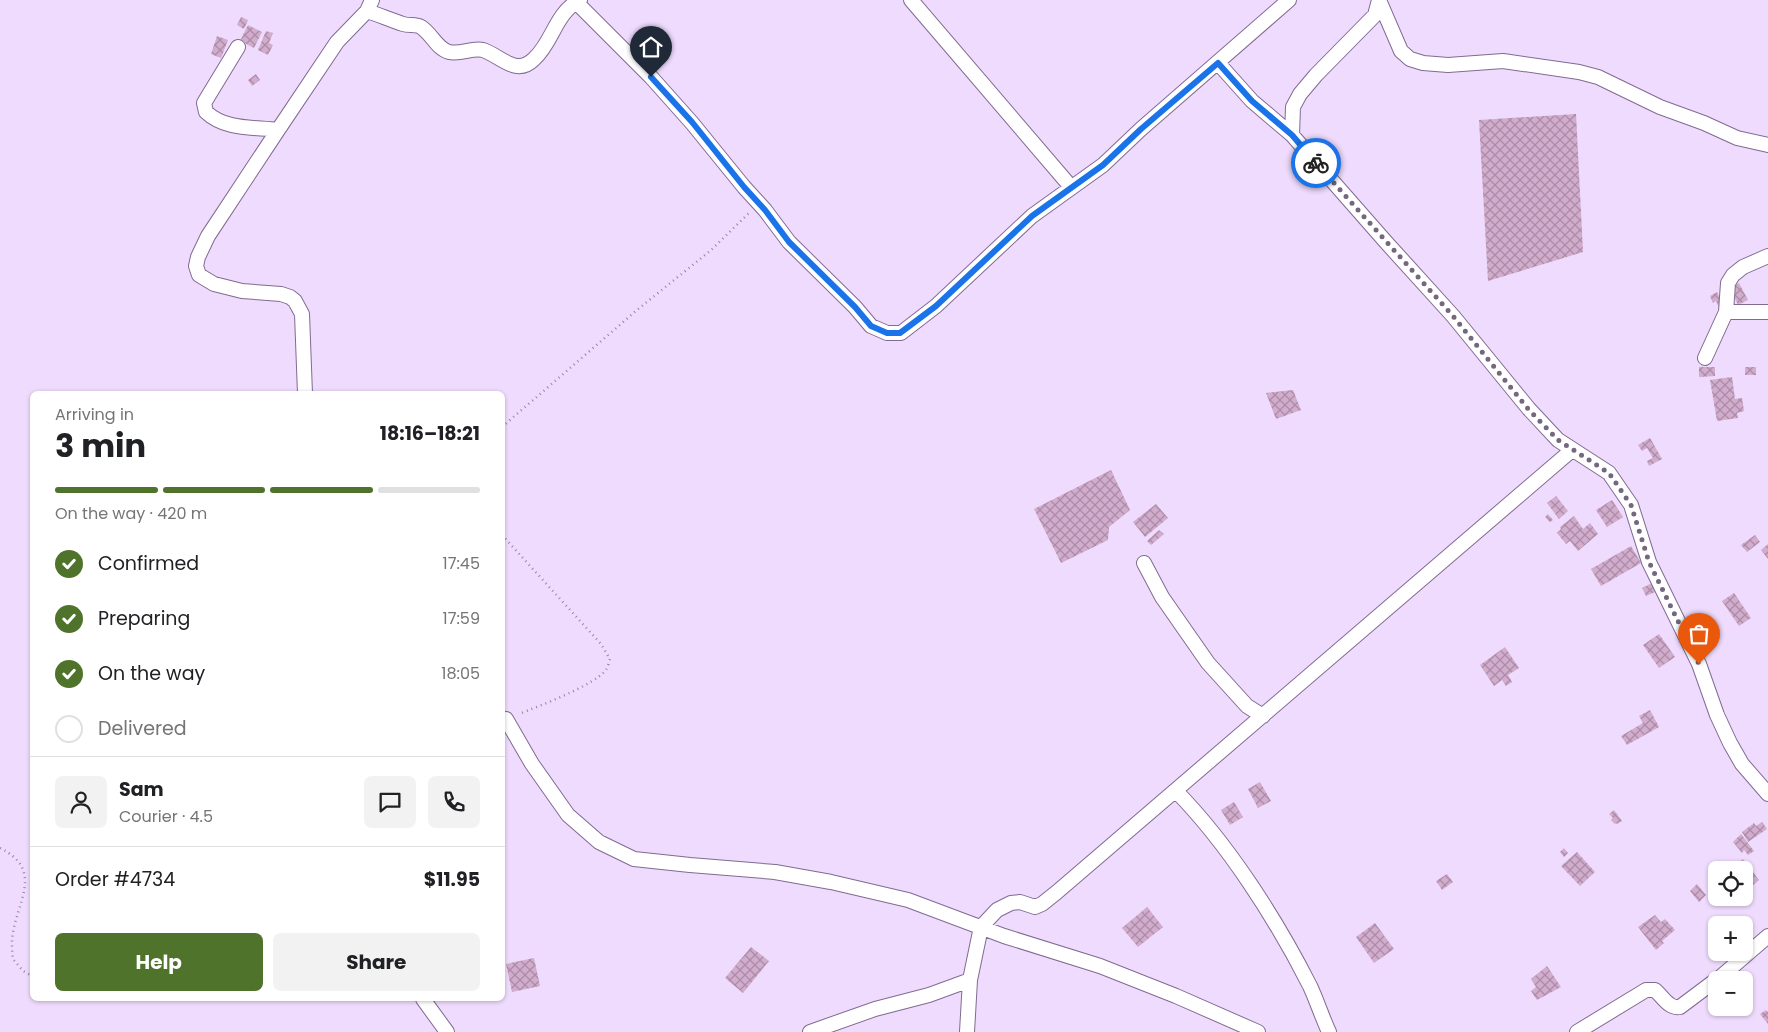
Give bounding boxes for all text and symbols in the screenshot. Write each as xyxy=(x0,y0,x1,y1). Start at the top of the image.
pin xyxy=(630,26,672,77)
icon: home xyxy=(637,33,665,61)
courier xyxy=(1291,138,1341,188)
icon: bike xyxy=(1302,149,1330,177)
text: Arriving in xyxy=(55,403,134,426)
text: 18:16–18:21 xyxy=(380,420,480,447)
text: 3 min xyxy=(55,423,146,468)
text: On the way · 420 m xyxy=(55,502,207,525)
icon: check xyxy=(55,550,83,578)
text: Confirmed xyxy=(98,550,199,577)
text: 17:45 xyxy=(443,552,480,575)
icon: check xyxy=(55,605,83,633)
text: Preparing xyxy=(98,605,190,632)
text: 17:59 xyxy=(443,607,480,630)
pin xyxy=(1678,613,1720,664)
icon: bag xyxy=(1685,620,1713,648)
icon: check xyxy=(55,660,83,688)
text: On the way xyxy=(98,660,205,687)
text: 18:05 xyxy=(441,662,480,685)
text: Delivered xyxy=(98,715,187,742)
button: person xyxy=(55,776,107,828)
text: Sam xyxy=(119,776,164,803)
button: chat xyxy=(364,776,416,828)
button: phone xyxy=(428,776,480,828)
text: Courier · 4.5 xyxy=(119,805,213,828)
map controls xyxy=(1708,861,1753,1016)
button: locate xyxy=(1708,861,1753,906)
text: Order #4734 xyxy=(55,866,175,893)
text: $11.95 xyxy=(424,866,480,893)
button: + xyxy=(1708,916,1753,961)
button: Help xyxy=(55,933,263,991)
button: Share xyxy=(273,933,480,991)
button: − xyxy=(1708,971,1753,1016)

